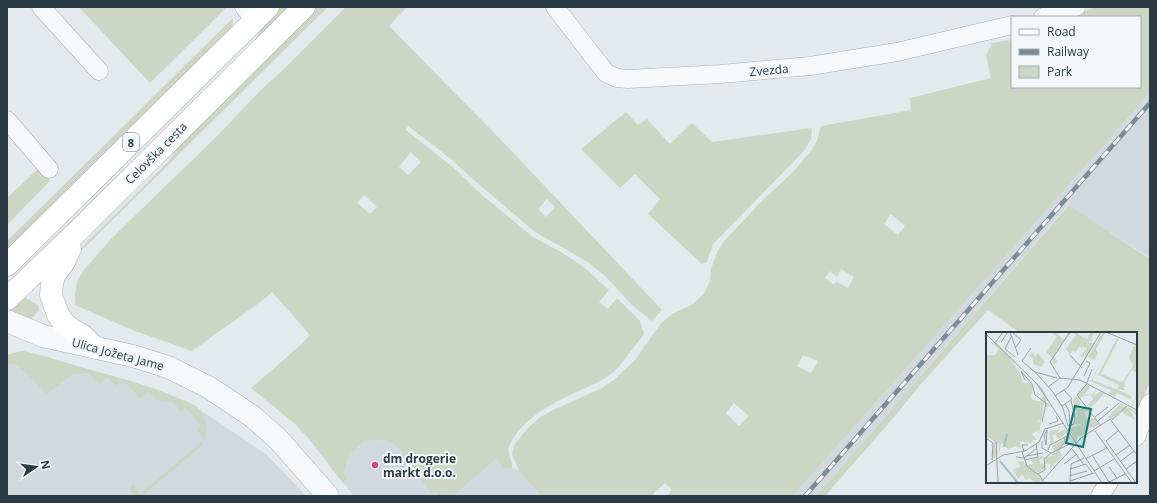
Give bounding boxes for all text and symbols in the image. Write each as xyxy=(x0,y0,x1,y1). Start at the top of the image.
legend xyxy=(1011,16,1141,88)
text: Road xyxy=(1047,23,1076,40)
text: Railway xyxy=(1047,43,1090,60)
street label: Zvezda xyxy=(749,60,789,80)
text: Park xyxy=(1047,63,1073,80)
street label: Celovška cesta xyxy=(121,118,191,188)
road number: 8 xyxy=(123,133,139,151)
inset map xyxy=(986,332,1137,483)
street label: Ulica Jožeta Jame xyxy=(70,334,166,375)
north arrow xyxy=(16,447,56,487)
place label: dm drogerie markt d.o.o. xyxy=(383,450,456,481)
text: N xyxy=(38,459,55,471)
marker: dm drogerie markt d.o.o. xyxy=(370,460,380,470)

